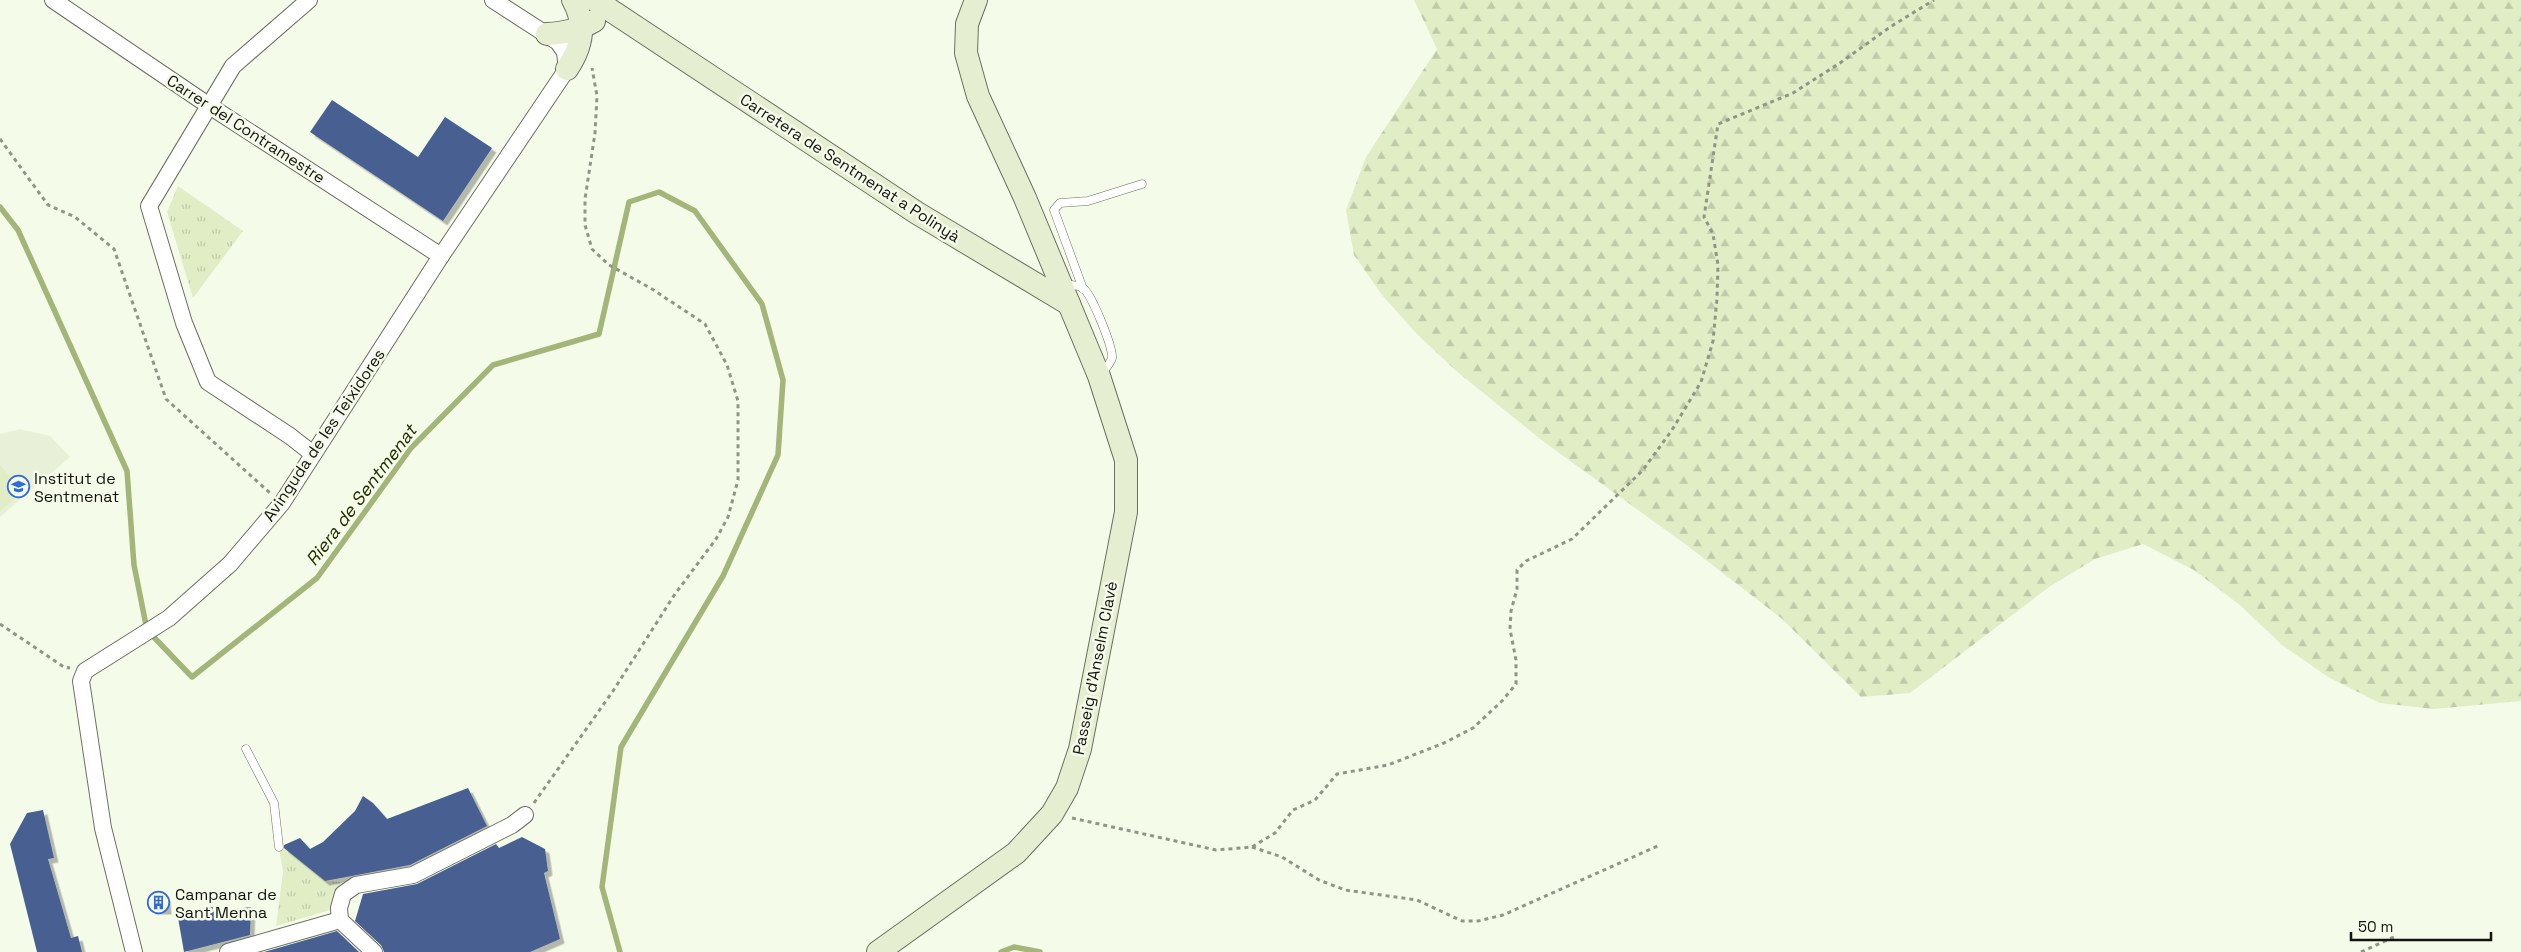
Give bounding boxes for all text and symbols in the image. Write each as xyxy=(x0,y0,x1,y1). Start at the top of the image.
street label: Carrer del Contramestre xyxy=(163,70,329,188)
street label: Carretera de Sentmenat a Polinyà xyxy=(736,89,964,247)
street label: Avinguda de les Teixidores xyxy=(258,345,390,525)
water label: Riera de Sentmenat xyxy=(300,419,423,570)
place label: Institut de Sentmenat xyxy=(34,468,119,507)
school or university icon: Institut de Sentmenat xyxy=(6,475,30,499)
street label: Passeig d'Anselm Clavè xyxy=(1068,579,1122,757)
place label: Campanar de Sant Menna xyxy=(175,884,277,923)
building icon: Campanar de Sant Menna xyxy=(147,891,171,915)
scale bar xyxy=(2351,910,2491,942)
text: 50 m xyxy=(2358,917,2393,936)

